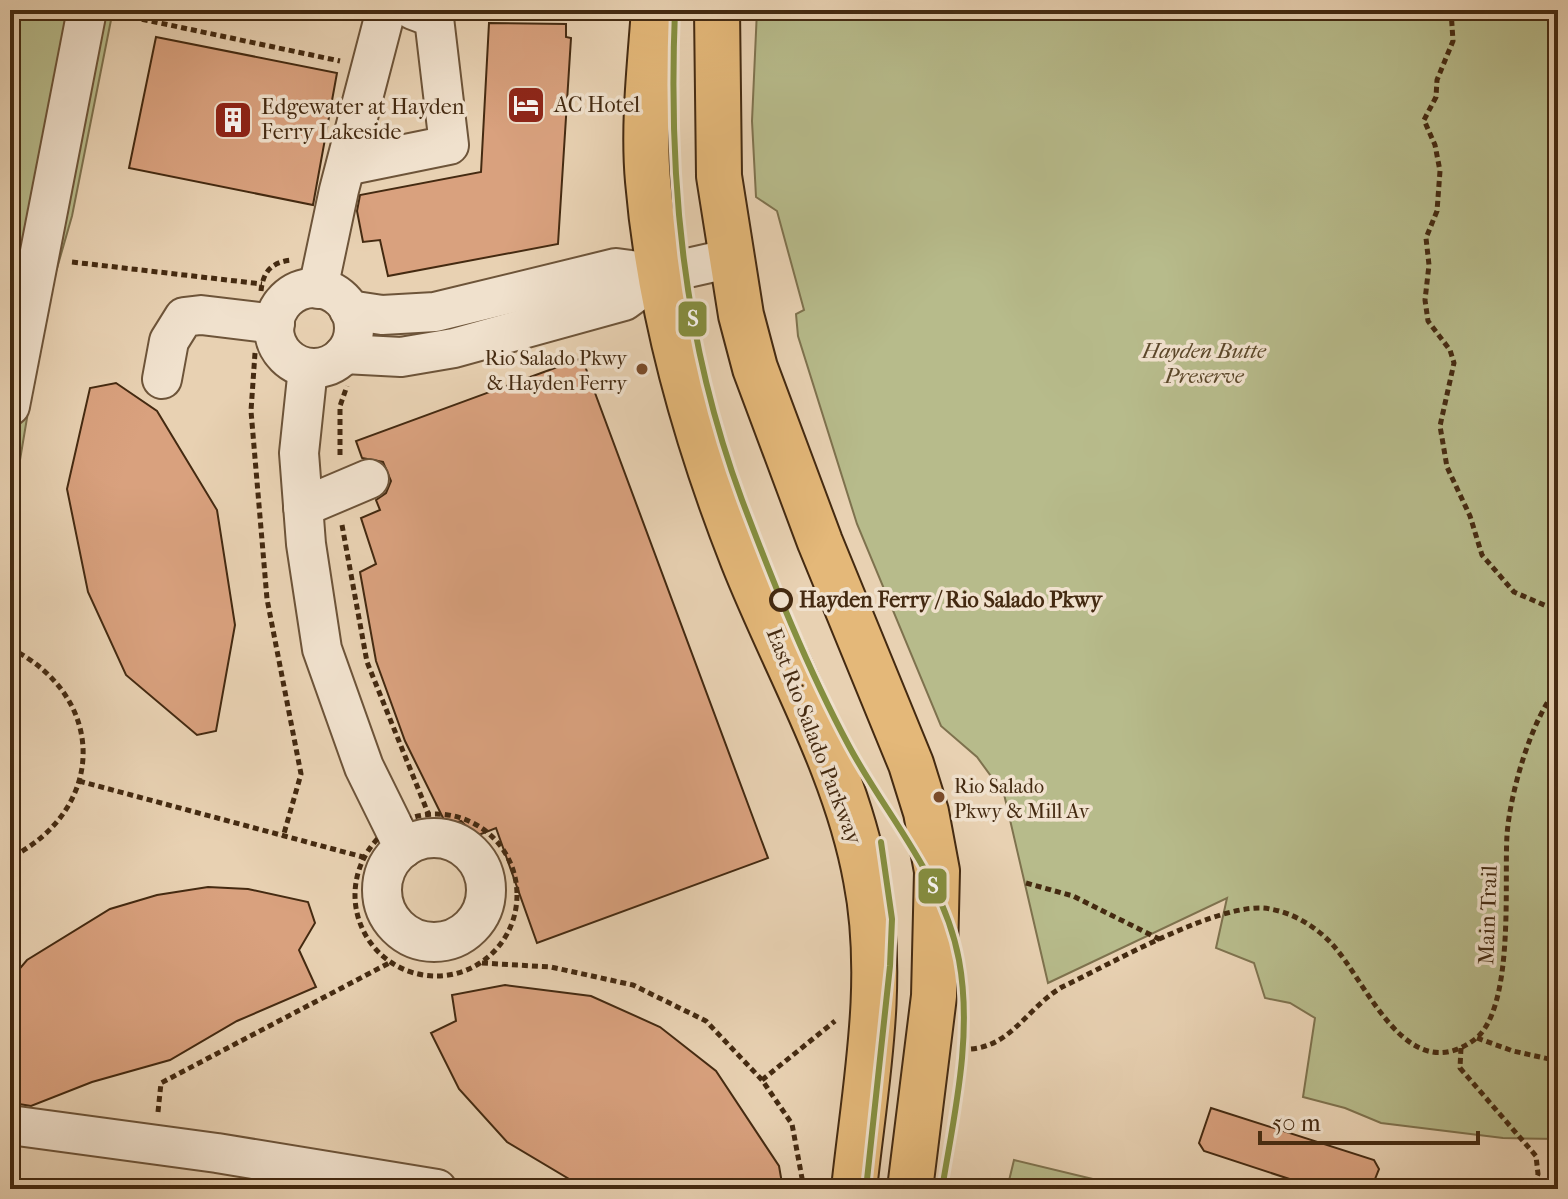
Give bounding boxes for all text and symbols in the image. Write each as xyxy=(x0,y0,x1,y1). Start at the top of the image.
hotel icon: AC Hotel xyxy=(505,84,547,126)
place label: AC Hotel xyxy=(553,92,640,118)
place label: Edgewater at Hayden Ferry Lakeside xyxy=(261,94,465,145)
building icon: Edgewater at Hayden Ferry Lakeside xyxy=(212,99,254,141)
line badge: S xyxy=(677,300,708,338)
text: S xyxy=(687,306,699,332)
park label: Hayden Butte Preserve xyxy=(1141,338,1267,389)
place label: Rio Salado Pkwy & Hayden Ferry xyxy=(485,347,628,395)
marker: Rio Salado Pkwy & Hayden Ferry xyxy=(634,361,650,377)
place label: Hayden Ferry / Rio Salado Pkwy xyxy=(799,587,1103,613)
marker: Hayden Ferry / Rio Salado Pkwy xyxy=(770,589,792,611)
street label: East Rio Salado Parkway xyxy=(761,624,868,849)
place label: Rio Salado Pkwy & Mill Av xyxy=(954,775,1090,823)
marker: Rio Salado Pkwy & Mill Av xyxy=(931,789,947,805)
street label: Main Trail xyxy=(1473,865,1503,965)
line badge: S xyxy=(917,867,948,905)
text: S xyxy=(927,873,939,899)
scale bar xyxy=(1260,1095,1478,1145)
text: 50 m xyxy=(1272,1109,1321,1137)

